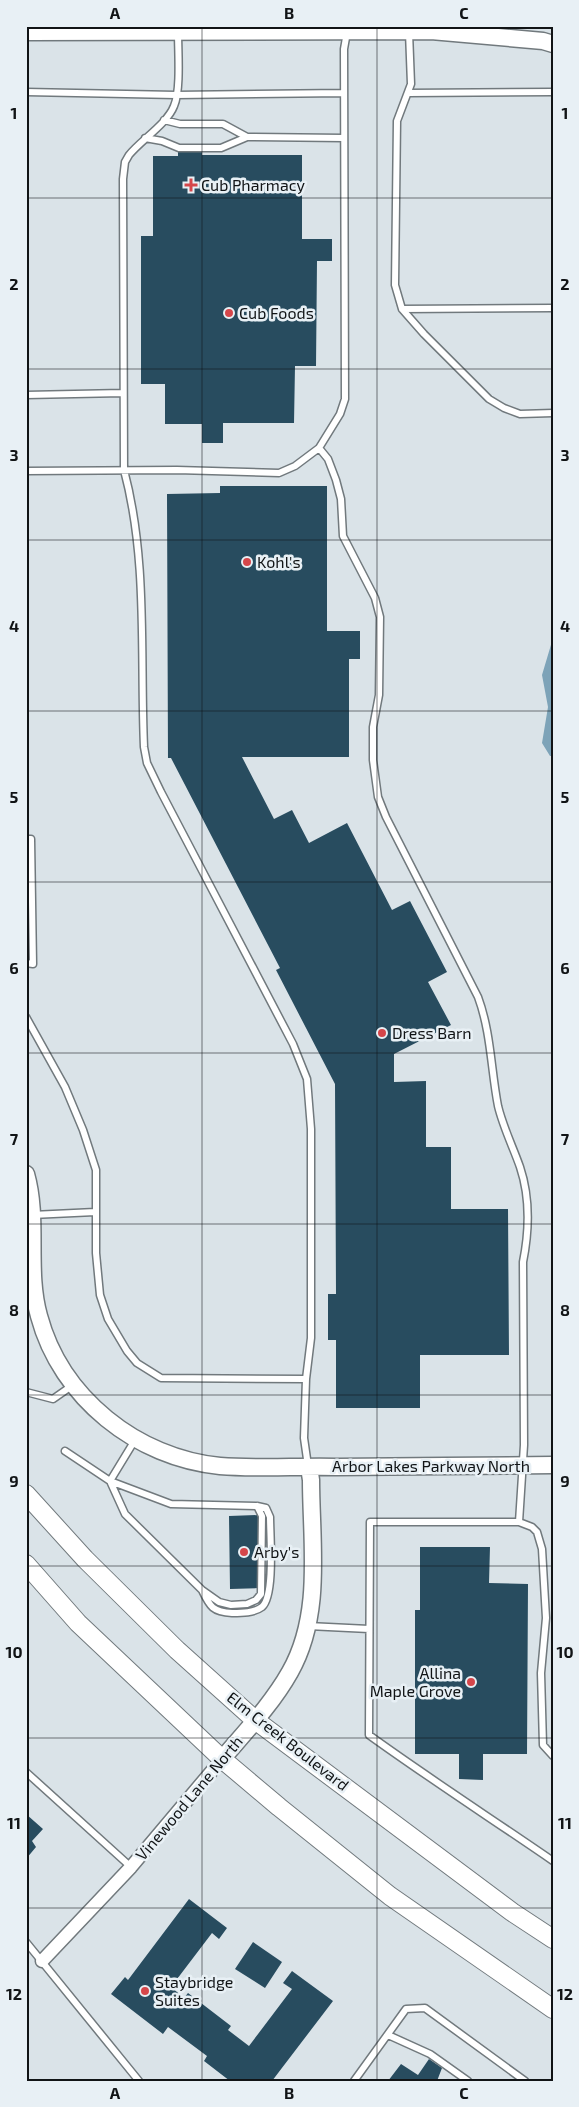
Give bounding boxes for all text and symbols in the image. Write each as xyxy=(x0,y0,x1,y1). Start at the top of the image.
text: A xyxy=(110,3,121,22)
text: B xyxy=(284,3,294,22)
text: C xyxy=(459,3,469,22)
text: 1 xyxy=(11,103,17,122)
text: 1 xyxy=(562,103,568,122)
place label: Cub Pharmacy xyxy=(201,175,305,194)
marker: Cub Pharmacy xyxy=(185,179,197,191)
text: 2 xyxy=(9,274,19,293)
text: 2 xyxy=(560,274,570,293)
place label: Cub Foods xyxy=(239,303,314,322)
marker: Cub Foods xyxy=(223,307,235,319)
text: 3 xyxy=(9,445,19,464)
text: 3 xyxy=(560,445,570,464)
place label: Kohl's xyxy=(257,552,301,571)
marker: Kohl's xyxy=(241,556,253,568)
text: 4 xyxy=(9,616,19,635)
text: 4 xyxy=(560,616,570,635)
text: 5 xyxy=(10,787,19,806)
text: 5 xyxy=(561,787,570,806)
text: 6 xyxy=(9,958,19,977)
text: 6 xyxy=(560,958,570,977)
place label: Dress Barn xyxy=(392,1023,472,1042)
marker: Dress Barn xyxy=(376,1027,388,1039)
text: 7 xyxy=(10,1129,19,1148)
text: 7 xyxy=(561,1129,570,1148)
text: 8 xyxy=(9,1300,19,1319)
text: 8 xyxy=(560,1300,570,1319)
street label: Arbor Lakes Parkway North xyxy=(332,1456,530,1475)
text: 9 xyxy=(9,1471,19,1490)
text: 9 xyxy=(560,1471,570,1490)
place label: Arby's xyxy=(254,1542,299,1561)
marker: Arby's xyxy=(238,1546,250,1558)
text: 10 xyxy=(5,1642,23,1661)
text: 10 xyxy=(556,1642,574,1661)
place label: Allina Maple Grove xyxy=(370,1663,461,1700)
marker: Allina Maple Grove xyxy=(465,1676,477,1688)
street label: Elm Creek Boulevard xyxy=(224,1687,353,1794)
street label: Vinewood Lane North xyxy=(131,1732,246,1864)
text: 11 xyxy=(7,1813,21,1832)
text: 11 xyxy=(558,1813,572,1832)
place label: Staybridge Suites xyxy=(155,1972,233,2009)
text: 12 xyxy=(6,1984,22,2003)
text: 12 xyxy=(557,1984,573,2003)
marker: Staybridge Suites xyxy=(139,1985,151,1997)
text: A xyxy=(110,2083,121,2102)
text: B xyxy=(284,2083,294,2102)
text: C xyxy=(459,2083,469,2102)

